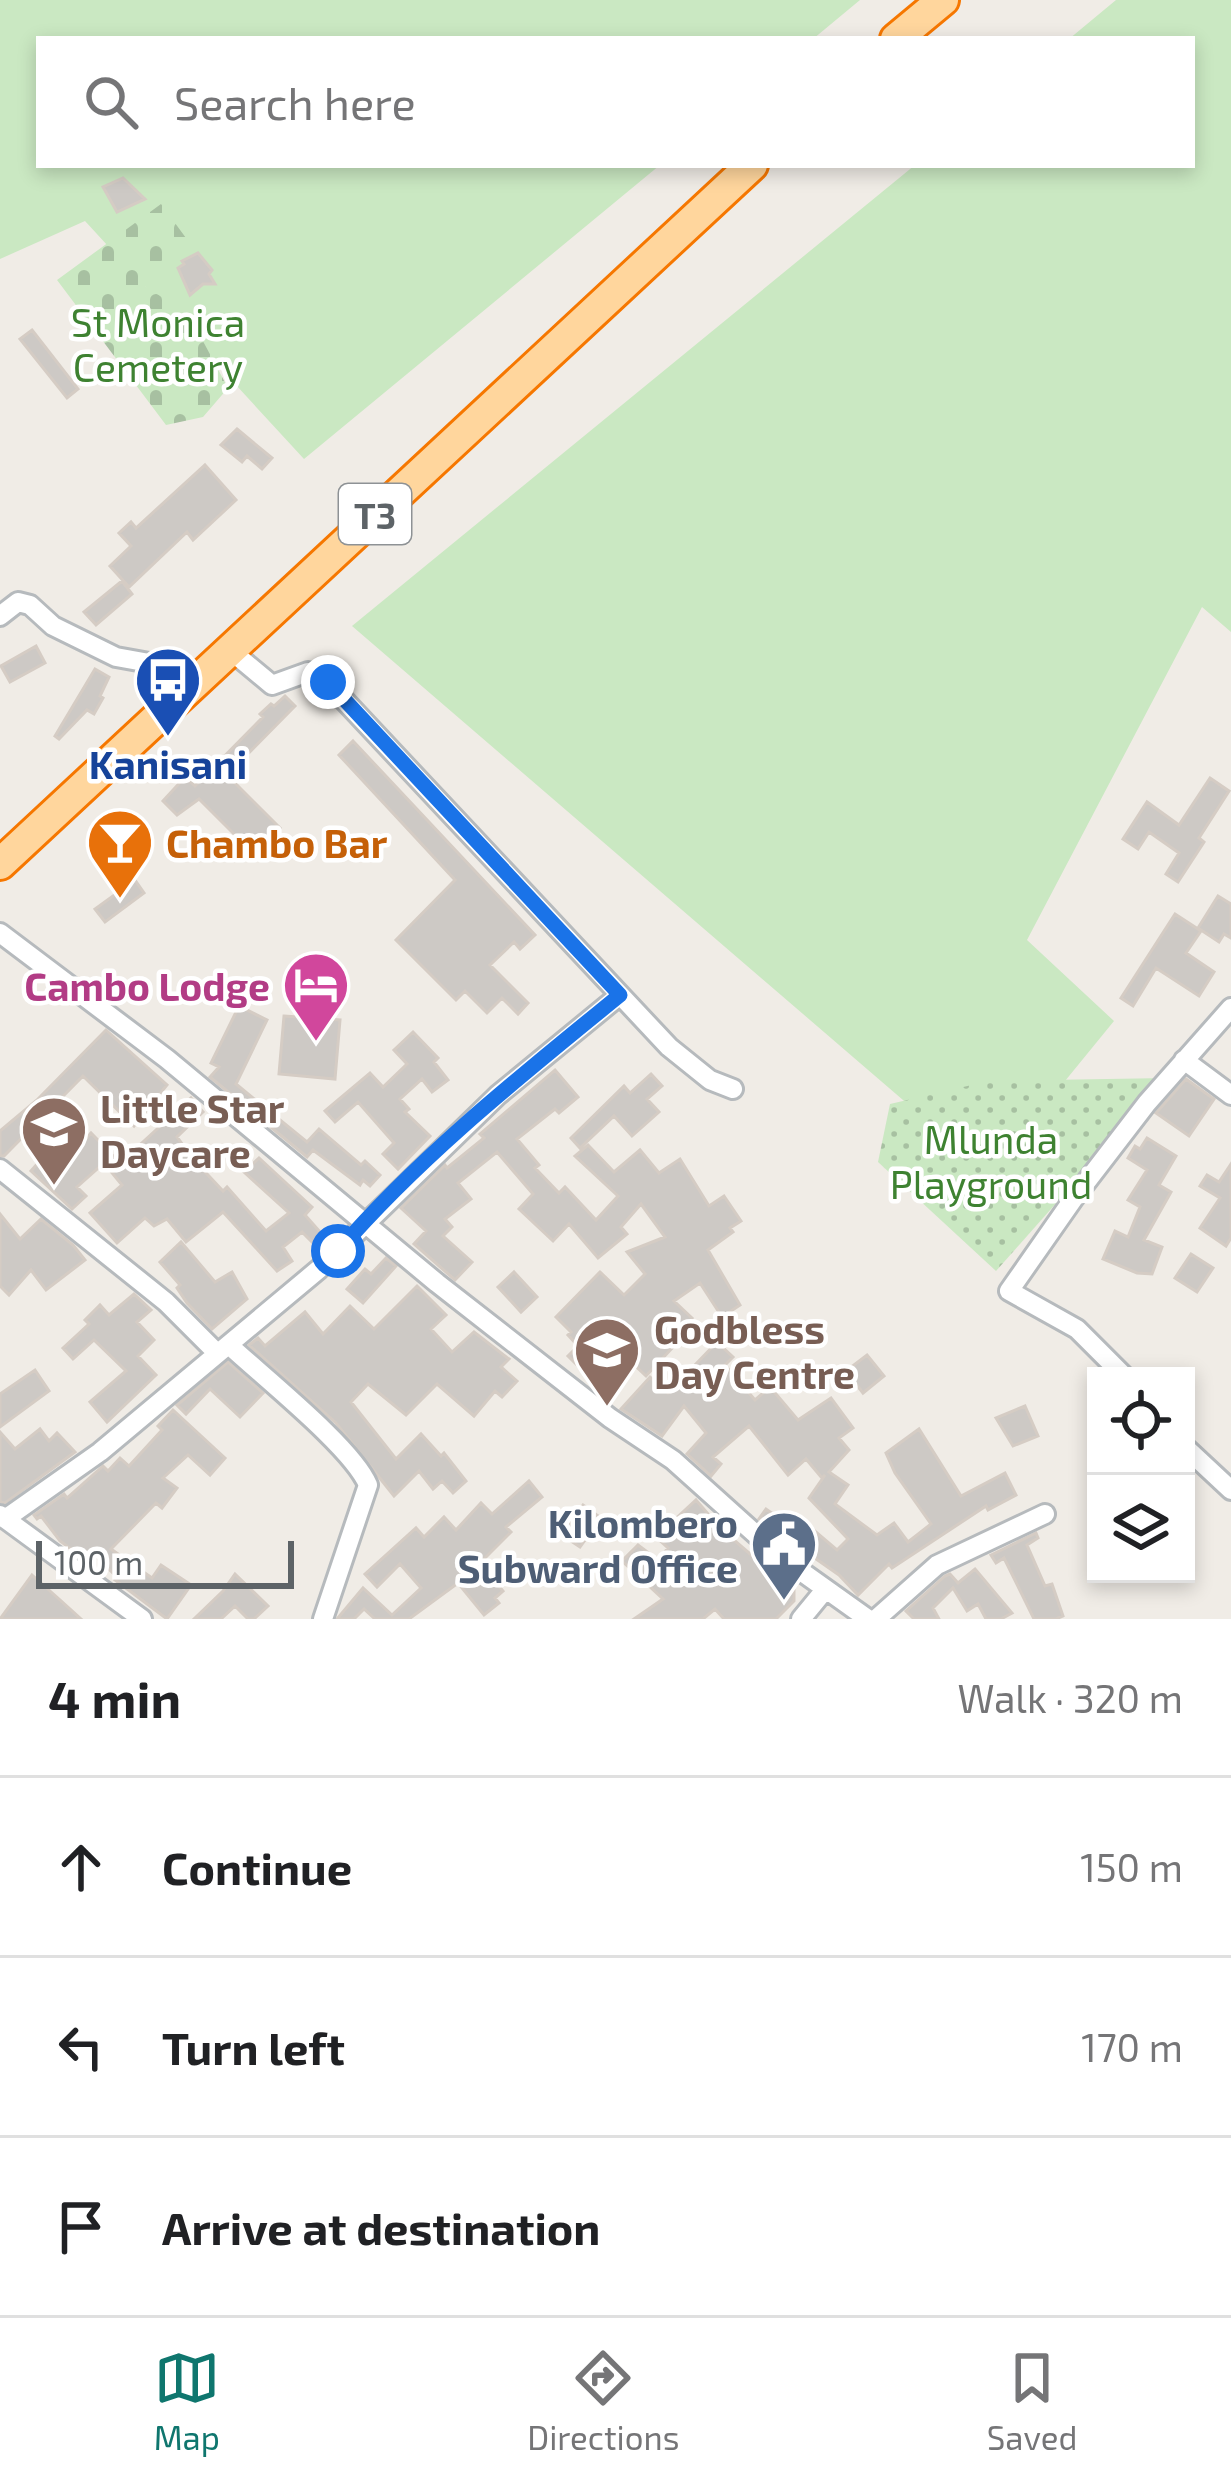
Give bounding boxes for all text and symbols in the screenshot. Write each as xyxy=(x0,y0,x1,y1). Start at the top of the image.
search box xyxy=(36,36,1195,168)
icon: search xyxy=(78,69,144,135)
text: Search here xyxy=(174,75,416,129)
park label: St Monica Cemetery xyxy=(71,298,245,390)
road number: T3 xyxy=(339,484,411,544)
bus stop icon: Kanisani xyxy=(133,645,203,739)
route end xyxy=(301,655,355,709)
place label: Kanisani xyxy=(89,740,247,787)
bar icon: Chambo Bar xyxy=(85,807,155,901)
place label: Chambo Bar xyxy=(166,819,388,866)
hotel icon: Cambo Lodge xyxy=(281,950,351,1044)
place label: Cambo Lodge xyxy=(24,962,270,1009)
place label: Little Star Daycare xyxy=(100,1084,285,1177)
school or university icon: Little Star Daycare xyxy=(19,1094,89,1188)
park label: Mlunda Playground xyxy=(890,1115,1092,1207)
route start xyxy=(311,1224,365,1278)
place label: Godbless Day Centre xyxy=(654,1305,855,1398)
school or university icon: Godbless Day Centre xyxy=(572,1315,642,1409)
map controls xyxy=(1087,1367,1195,1583)
button: locate xyxy=(1087,1367,1195,1475)
button: layers xyxy=(1087,1475,1195,1583)
place label: Kilombero Subward Office xyxy=(458,1499,738,1591)
public building icon: Kilombero Subward Office xyxy=(749,1509,819,1603)
scale bar xyxy=(36,1535,294,1588)
text: 100 m xyxy=(54,1542,143,1582)
text: 4 min xyxy=(48,1667,181,1728)
text: Walk · 320 m xyxy=(957,1674,1183,1721)
icon: ahead xyxy=(48,1834,114,1900)
text: Continue xyxy=(162,1840,352,1894)
text: 150 m xyxy=(1080,1843,1183,1890)
icon: left xyxy=(48,2014,114,2080)
text: Turn left xyxy=(162,2020,345,2074)
text: 170 m xyxy=(1081,2023,1183,2070)
icon: arrive xyxy=(48,2194,114,2260)
text: Arrive at destination xyxy=(162,2200,600,2254)
tab: Map xyxy=(154,2345,220,2457)
tab: Directions xyxy=(527,2345,679,2457)
tab: Saved xyxy=(987,2345,1077,2457)

